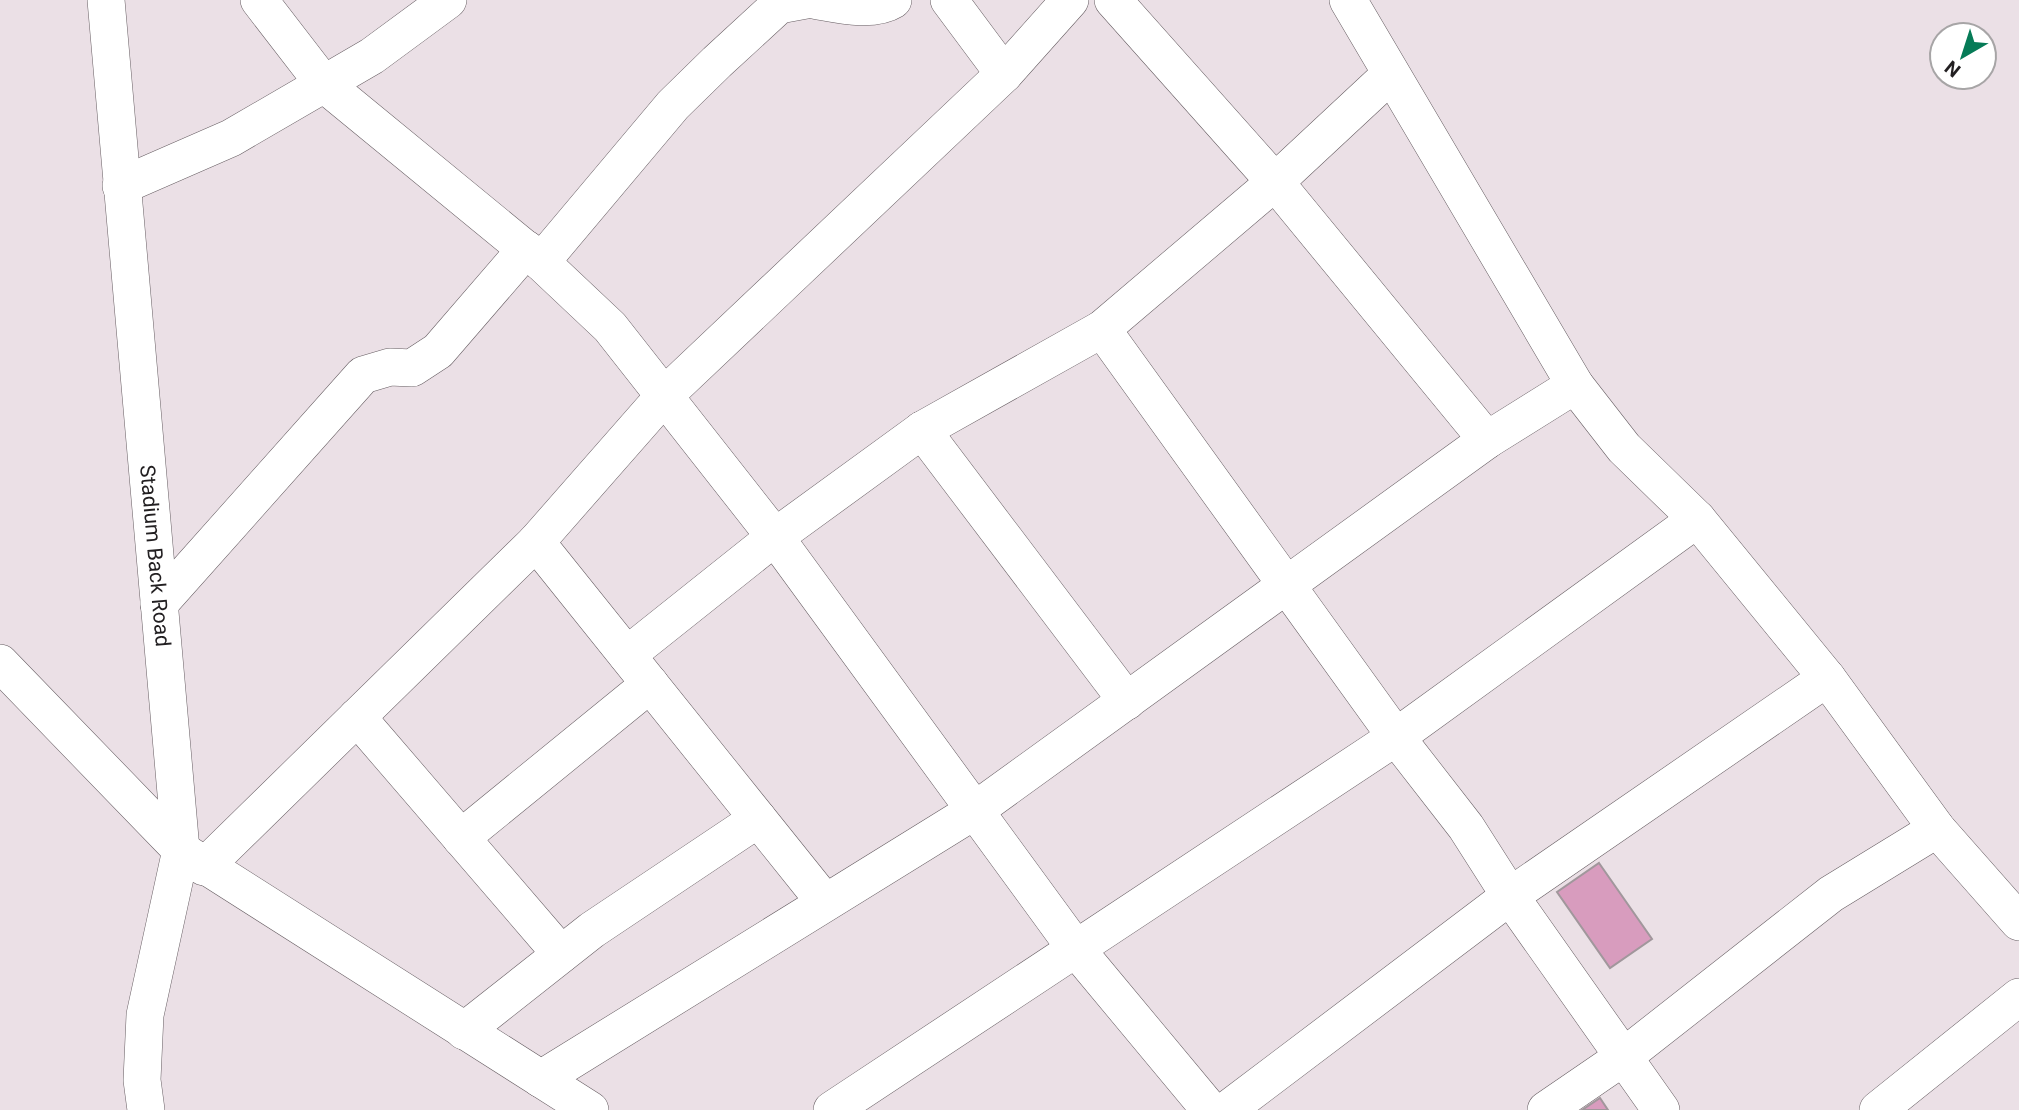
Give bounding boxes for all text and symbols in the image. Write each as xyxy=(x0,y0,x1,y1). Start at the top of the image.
north arrow xyxy=(1928,21,1998,91)
text: N xyxy=(1940,56,1965,82)
street label: Stadium Back Road xyxy=(135,464,175,648)

